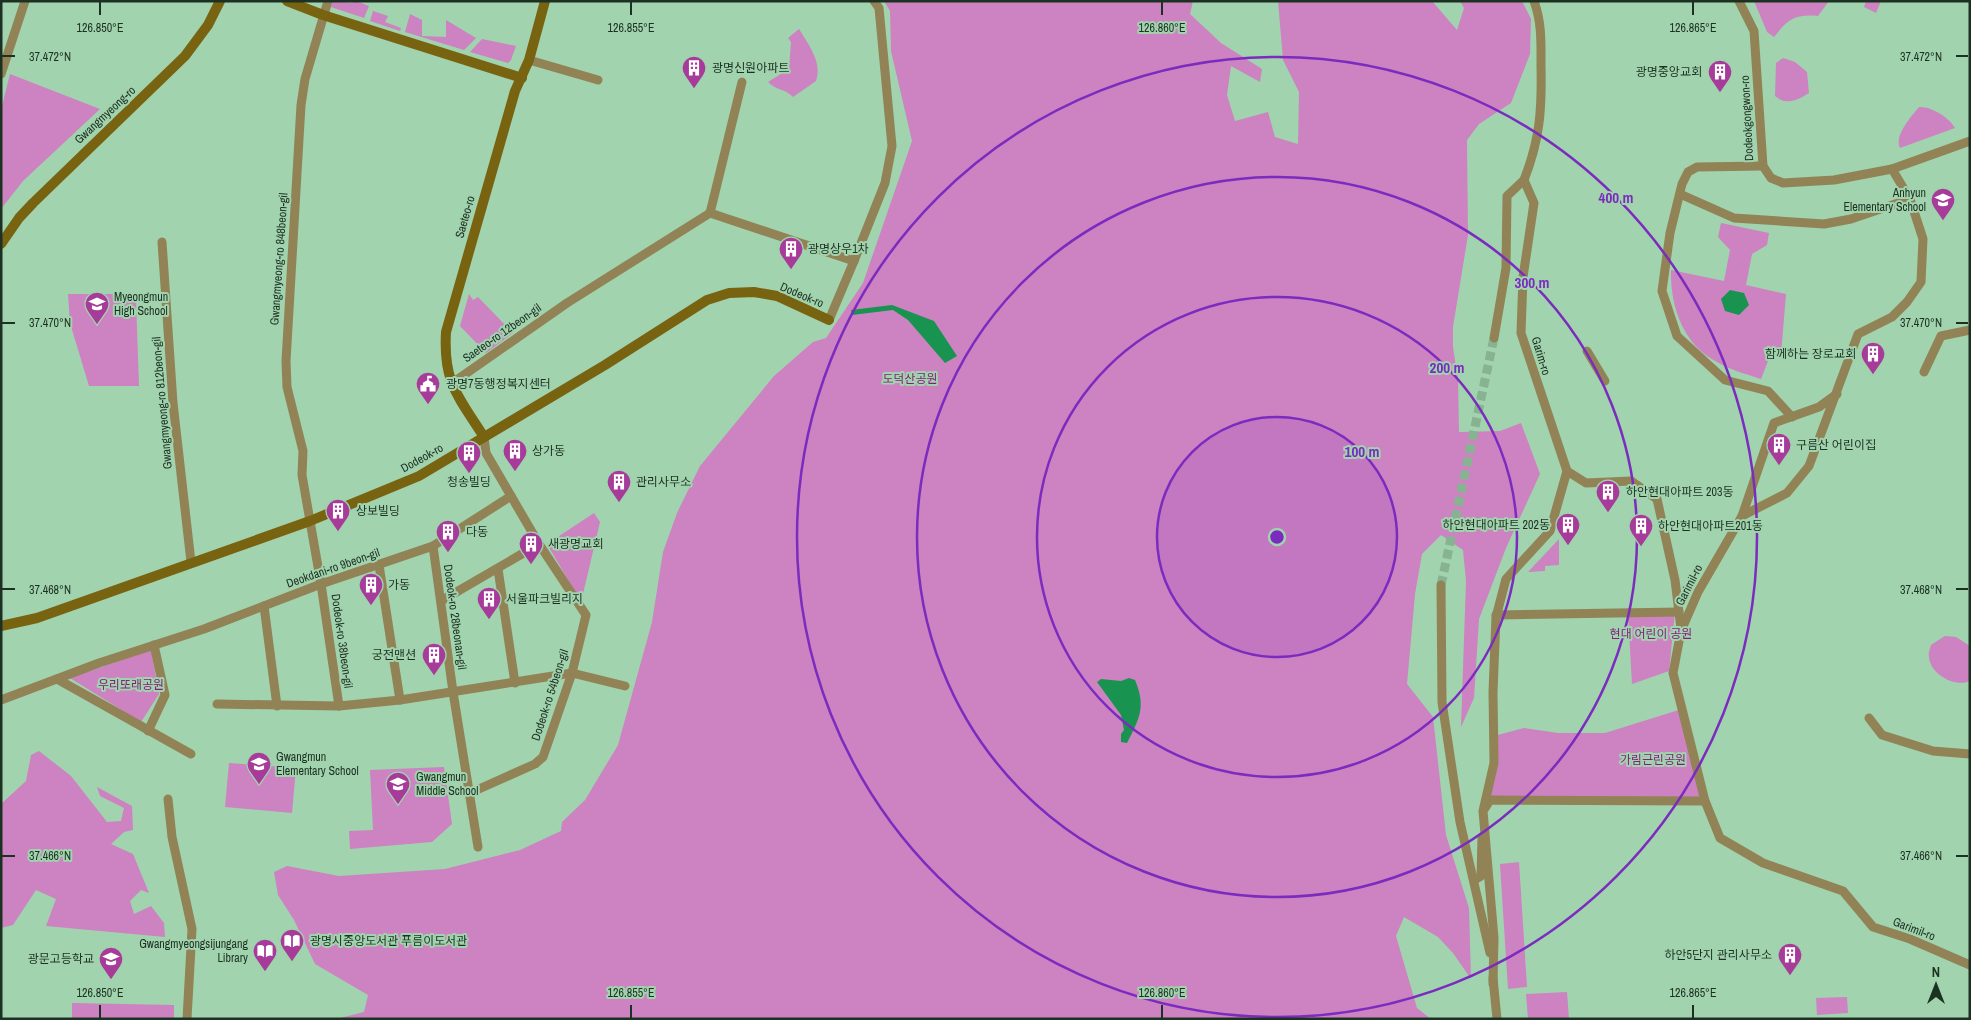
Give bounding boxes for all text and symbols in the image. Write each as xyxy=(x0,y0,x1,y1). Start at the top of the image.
text: 126.850°E xyxy=(77,20,123,36)
text: 126.855°E xyxy=(608,20,654,36)
text: 126.860°E xyxy=(1139,20,1185,36)
text: 126.865°E xyxy=(1670,20,1716,36)
text: 37.472°N xyxy=(29,49,71,65)
text: 37.472°N xyxy=(1900,49,1942,65)
building icon: 광명신원아파트 xyxy=(681,55,707,89)
building icon: 광명중앙교회 xyxy=(1707,59,1733,93)
place label: 광명신원아파트 xyxy=(712,60,789,76)
place label: 광명중앙교회 xyxy=(1636,64,1702,80)
street label: Dodeokgongwon-ro xyxy=(1737,75,1757,161)
street label: Gwangmyeong-ro xyxy=(71,82,139,148)
place label: Anhyun Elementary School xyxy=(1843,185,1926,215)
text: 400 m xyxy=(1599,187,1633,208)
school or university icon: Anhyun Elementary School xyxy=(1930,187,1956,221)
street label: Gwangmyeong-ro 848beon-gil xyxy=(266,192,292,326)
street label: Saeteo-ro xyxy=(451,194,479,240)
building icon: 광명상우1차 xyxy=(778,236,804,270)
place label: 광명상우1차 xyxy=(808,241,869,257)
text: 300 m xyxy=(1515,272,1549,293)
street label: Dodeok-ro xyxy=(778,279,826,311)
place label: Myeongmun High School xyxy=(114,289,168,319)
school or university icon: Myeongmun High School xyxy=(84,291,110,325)
street label: Saeteo-ro 12beon-gil xyxy=(460,300,544,366)
text: 37.470°N xyxy=(29,315,71,331)
text: 37.470°N xyxy=(1900,315,1942,331)
street label: Garim-ro xyxy=(1528,335,1554,377)
street label: Gwangmyeong-ro 812beon-gil xyxy=(148,336,176,470)
building icon: 함께하는 장로교회 xyxy=(1860,341,1886,375)
place label: 함께하는 장로교회 xyxy=(1765,346,1856,362)
text: 200 m xyxy=(1430,357,1464,378)
public building icon: 광명7동행정복지센터 xyxy=(415,371,441,405)
park label: 도덕산공원 xyxy=(882,371,938,387)
place label: 광명7동행정복지센터 xyxy=(446,376,551,392)
building icon: 구름산 어린이집 xyxy=(1766,432,1792,466)
place label: 구름산 어린이집 xyxy=(1796,437,1876,453)
building icon: 상가동 xyxy=(502,438,528,472)
street label: Dodeok-ro xyxy=(398,440,446,476)
building icon: 청송빌딩 xyxy=(456,440,482,474)
text: 100 m xyxy=(1345,441,1379,462)
place label: 상가동 xyxy=(532,443,565,459)
building icon: 관리사무소 xyxy=(606,469,632,503)
place label: 청송빌딩 xyxy=(447,474,491,490)
place label: 관리사무소 xyxy=(636,474,691,490)
building icon: 하안현대아파트 203동 xyxy=(1595,479,1621,513)
place label: 하안현대아파트 203동 xyxy=(1626,484,1733,500)
building icon: 상보빌딩 xyxy=(325,498,351,532)
place label: 상보빌딩 xyxy=(356,503,400,519)
building icon: 하안현대아파트 202동 xyxy=(1555,512,1581,546)
building icon: 하안현대아파트201동 xyxy=(1628,513,1654,547)
place label: 하안현대아파트 202동 xyxy=(1443,517,1550,533)
place label: 하안현대아파트201동 xyxy=(1658,518,1763,534)
building icon: 다동 xyxy=(435,519,461,553)
place label: 다동 xyxy=(466,524,488,540)
centre of rings xyxy=(1268,528,1286,546)
building icon: 새광명교회 xyxy=(518,531,544,565)
place label: 새광명교회 xyxy=(548,536,603,552)
street label: Deokdani-ro 9beon-gil xyxy=(284,544,382,592)
street label: Garimil-ro xyxy=(1672,562,1706,608)
street label: Dodeok-ro 28beonan-gil xyxy=(440,563,470,671)
building icon: 가동 xyxy=(358,572,384,606)
place label: 가동 xyxy=(388,577,410,593)
text: 37.468°N xyxy=(29,582,71,598)
text: 37.468°N xyxy=(1900,582,1942,598)
building icon: 서울파크빌리지 xyxy=(476,586,502,620)
place label: 서울파크빌리지 xyxy=(506,591,583,607)
street label: Dodeok-ro 38beon-gil xyxy=(327,593,357,689)
park label: 현대 어린이 공원 xyxy=(1610,626,1692,642)
building icon: 궁전맨션 xyxy=(421,642,447,676)
place label: 궁전맨션 xyxy=(372,647,416,663)
street label: Dodeok-ro 54beon-gil xyxy=(528,647,572,743)
park label: 우리또래공원 xyxy=(98,677,164,693)
place label: Gwangmun Elementary School xyxy=(276,749,359,779)
school or university icon: Gwangmun Elementary School xyxy=(246,751,272,785)
park label: 가림근린공원 xyxy=(1620,752,1686,768)
place label: Gwangmun Middle School xyxy=(416,769,478,799)
school or university icon: Gwangmun Middle School xyxy=(385,771,411,805)
text: 37.466°N xyxy=(29,848,71,864)
text: 37.466°N xyxy=(1900,848,1942,864)
street label: Garimil-ro xyxy=(1890,914,1938,944)
library icon: 광명시중앙도서관 푸름이도서관 xyxy=(279,928,305,962)
place label: 광명시중앙도서관 푸름이도서관 xyxy=(310,933,467,949)
place label: Gwangmyeongsijungang Library xyxy=(139,936,249,966)
library icon: Gwangmyeongsijungang Library xyxy=(252,938,278,972)
building icon: 하안5단지 관리사무소 xyxy=(1777,942,1803,976)
school or university icon: 광문고등학교 xyxy=(98,946,124,980)
place label: 하안5단지 관리사무소 xyxy=(1664,947,1772,963)
place label: 광문고등학교 xyxy=(28,951,94,967)
north arrow xyxy=(1911,960,1961,1010)
text: N xyxy=(1932,963,1940,981)
text: 126.850°E xyxy=(77,985,123,1001)
text: 126.855°E xyxy=(608,985,654,1001)
text: 126.860°E xyxy=(1139,985,1185,1001)
text: 126.865°E xyxy=(1670,985,1716,1001)

